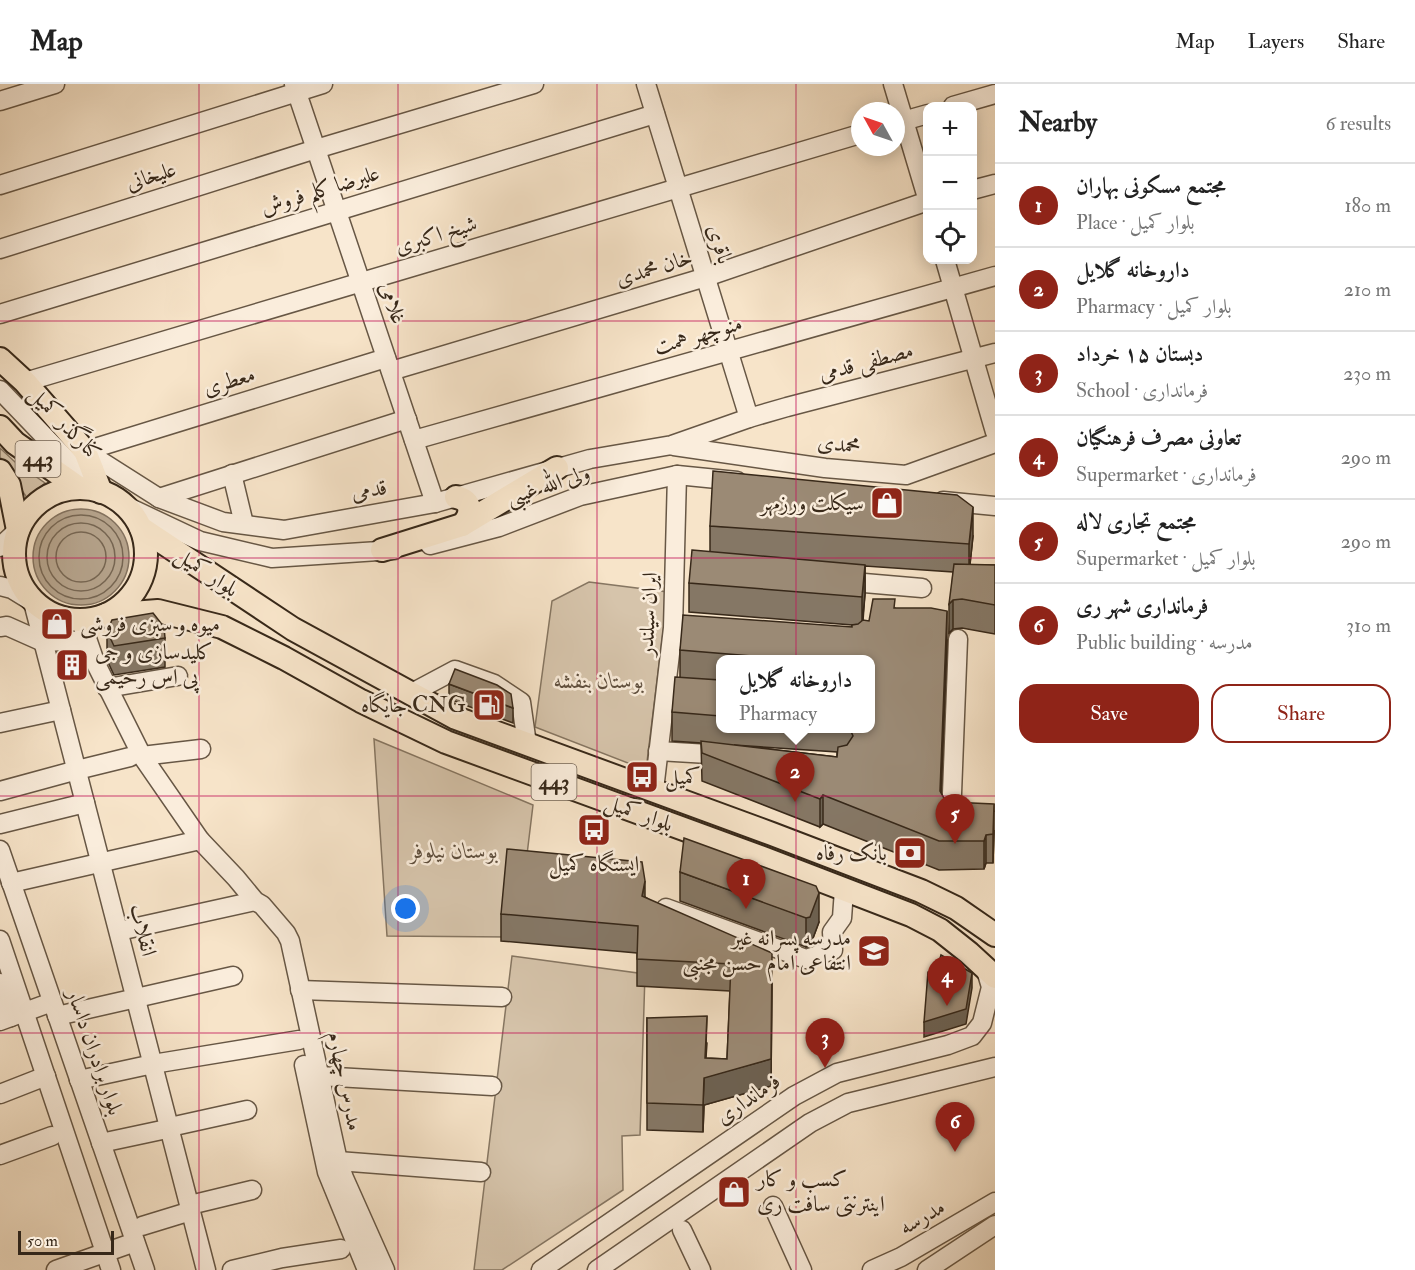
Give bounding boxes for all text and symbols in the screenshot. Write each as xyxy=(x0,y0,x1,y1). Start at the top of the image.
text: Map xyxy=(30,24,83,59)
text: Map xyxy=(1175,28,1215,55)
text: Layers xyxy=(1248,28,1304,55)
text: Share xyxy=(1337,28,1385,55)
north arrow xyxy=(851,102,905,156)
map controls xyxy=(923,102,977,264)
button: + xyxy=(923,102,977,156)
text: Nearby xyxy=(1019,107,1097,139)
text: 6 results xyxy=(1325,111,1391,136)
street label: علیخانی xyxy=(122,155,180,197)
button: − xyxy=(923,156,977,210)
street label: علیرضا کلم فروش xyxy=(257,159,385,229)
text: مجتمع مسکونی بهاران xyxy=(1076,172,1226,200)
text: 1 xyxy=(1035,193,1042,218)
text: 180 m xyxy=(1344,193,1391,218)
street label: شیخ اکبری xyxy=(391,209,482,266)
button: locate xyxy=(923,210,977,264)
text: Place · بلوار کمیل xyxy=(1076,210,1195,235)
street label: باقری xyxy=(701,221,739,267)
street label: خان محمدی xyxy=(612,243,696,293)
text: داروخانه گلایل xyxy=(1076,256,1190,284)
text: 2 xyxy=(1033,277,1044,302)
text: 210 m xyxy=(1344,277,1391,302)
street label: غلامی xyxy=(373,278,413,328)
text: Pharmacy · بلوار کمیل xyxy=(1076,294,1232,319)
street label: منوچهر همت xyxy=(651,309,745,361)
street label: مصطفی قدمی xyxy=(816,336,917,390)
text: دبستان ۱۵ خرداد xyxy=(1076,340,1203,368)
street label: معطری xyxy=(200,360,258,402)
text: 3 xyxy=(1035,361,1042,386)
text: 230 m xyxy=(1343,361,1391,386)
street label: کنارگذر کمیل xyxy=(22,378,109,467)
text: School · فرمانداری xyxy=(1076,378,1208,403)
text: تعاونی مصرف فرهنگیان xyxy=(1076,424,1241,452)
street label: محمدی xyxy=(816,428,862,460)
road number: 443 xyxy=(15,441,60,477)
text: 4 xyxy=(1033,445,1044,470)
text: 290 m xyxy=(1341,445,1391,470)
street label: ولی الله غیبی xyxy=(501,454,595,516)
text: Supermarket · فرمانداری xyxy=(1076,462,1257,487)
street label: قدمی xyxy=(349,473,389,507)
shop icon: سیکلت ورزمهر xyxy=(869,485,905,521)
place label: سیکلت ورزمهر xyxy=(759,489,864,517)
text: مجتمع تجاری لاله xyxy=(1076,508,1196,536)
text: 5 xyxy=(1034,529,1043,554)
text: 290 m xyxy=(1341,529,1391,554)
street label: بلوار کمیل xyxy=(169,540,244,604)
text: Supermarket · بلوار کمیل xyxy=(1076,546,1256,571)
street label: ایران سیلندر xyxy=(632,571,664,659)
text: فرمانداری شهر ری xyxy=(1076,592,1208,620)
shop icon: میوه و سبزی فروشی xyxy=(39,606,75,642)
place label: میوه و سبزی فروشی xyxy=(80,610,220,639)
text: 6 xyxy=(1033,613,1044,638)
text: 310 m xyxy=(1346,613,1391,638)
text: Public building · مدرسه xyxy=(1076,630,1253,655)
place label: کلیدسازی و جی پی اس رحیمی xyxy=(95,638,213,694)
building icon: کلیدسازی و جی پی اس رحیمی xyxy=(54,647,90,683)
popup xyxy=(716,655,875,733)
text: داروخانه گلایل xyxy=(739,666,852,694)
park label: بوستان بنفشه xyxy=(554,667,644,695)
button: Save xyxy=(1019,684,1199,743)
button: Share xyxy=(1211,684,1391,743)
fuel station icon: جایگاه CNG xyxy=(471,687,507,723)
place label: جایگاه CNG xyxy=(361,691,466,719)
text: Pharmacy xyxy=(739,701,817,726)
pin: 2 xyxy=(776,752,814,802)
bus stop icon: کمیل xyxy=(624,759,660,795)
place label: کمیل xyxy=(665,763,701,792)
road number: 443 xyxy=(532,764,576,800)
street label: بلوار کمیل xyxy=(600,788,677,839)
pin: 5 xyxy=(936,794,974,844)
bus stop icon: ایستگاه کمیل xyxy=(576,812,612,848)
bank icon: بانک رفاه xyxy=(892,835,928,871)
park label: بوستان نیلوفر xyxy=(409,837,498,865)
place label: بانک رفاه xyxy=(816,839,887,867)
place label: ایستگاه کمیل xyxy=(549,850,639,879)
pin: 1 xyxy=(726,860,766,909)
your location xyxy=(391,894,420,923)
street label: انقلاب xyxy=(123,901,163,959)
place label: مدرسه پسرانه غیر انتفاعی امام حسن مجنبی xyxy=(682,924,851,982)
school or university icon: مدرسه پسرانه غیر انتفاعی امام حسن مجنبی xyxy=(856,933,892,969)
pin: 4 xyxy=(928,956,966,1006)
street label: بلوار برادران داسار xyxy=(60,983,130,1119)
pin: 3 xyxy=(806,1018,844,1068)
street label: مدرس چهارم xyxy=(316,1029,369,1134)
street label: فرمانداری xyxy=(710,1067,786,1131)
pin: 6 xyxy=(936,1102,974,1152)
place label: کسب و کار اینترنتی سافت ری xyxy=(755,1165,885,1218)
shop icon: کسب و کار اینترنتی سافت ری xyxy=(716,1174,752,1210)
street label: مدرسه xyxy=(894,1193,950,1241)
scale bar xyxy=(18,1228,114,1256)
text: 50 m xyxy=(27,1231,58,1251)

